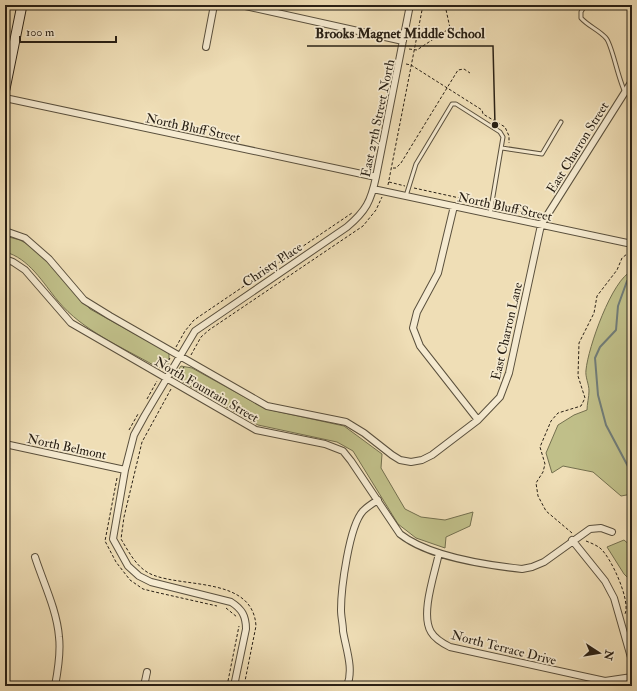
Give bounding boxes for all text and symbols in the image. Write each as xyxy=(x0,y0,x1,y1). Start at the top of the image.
scale bar xyxy=(20,18,116,44)
callout: Brooks Magnet Middle School xyxy=(307,20,493,46)
text: 100 m xyxy=(26,25,55,40)
text: Brooks Magnet Middle School xyxy=(315,25,485,43)
street label: East 27th Street North xyxy=(358,58,398,179)
street label: East Charron Street xyxy=(543,99,612,196)
street label: North Bluff Street xyxy=(144,110,241,146)
street label: North Bluff Street xyxy=(456,189,553,225)
street label: Christy Place xyxy=(240,239,307,292)
street label: East Charron Lane xyxy=(488,280,526,382)
street label: North Fountain Street xyxy=(152,354,261,426)
street label: North Belmont xyxy=(26,431,108,463)
street label: North Terrace Drive xyxy=(449,627,559,669)
north arrow xyxy=(579,633,619,673)
text: N xyxy=(601,648,616,662)

